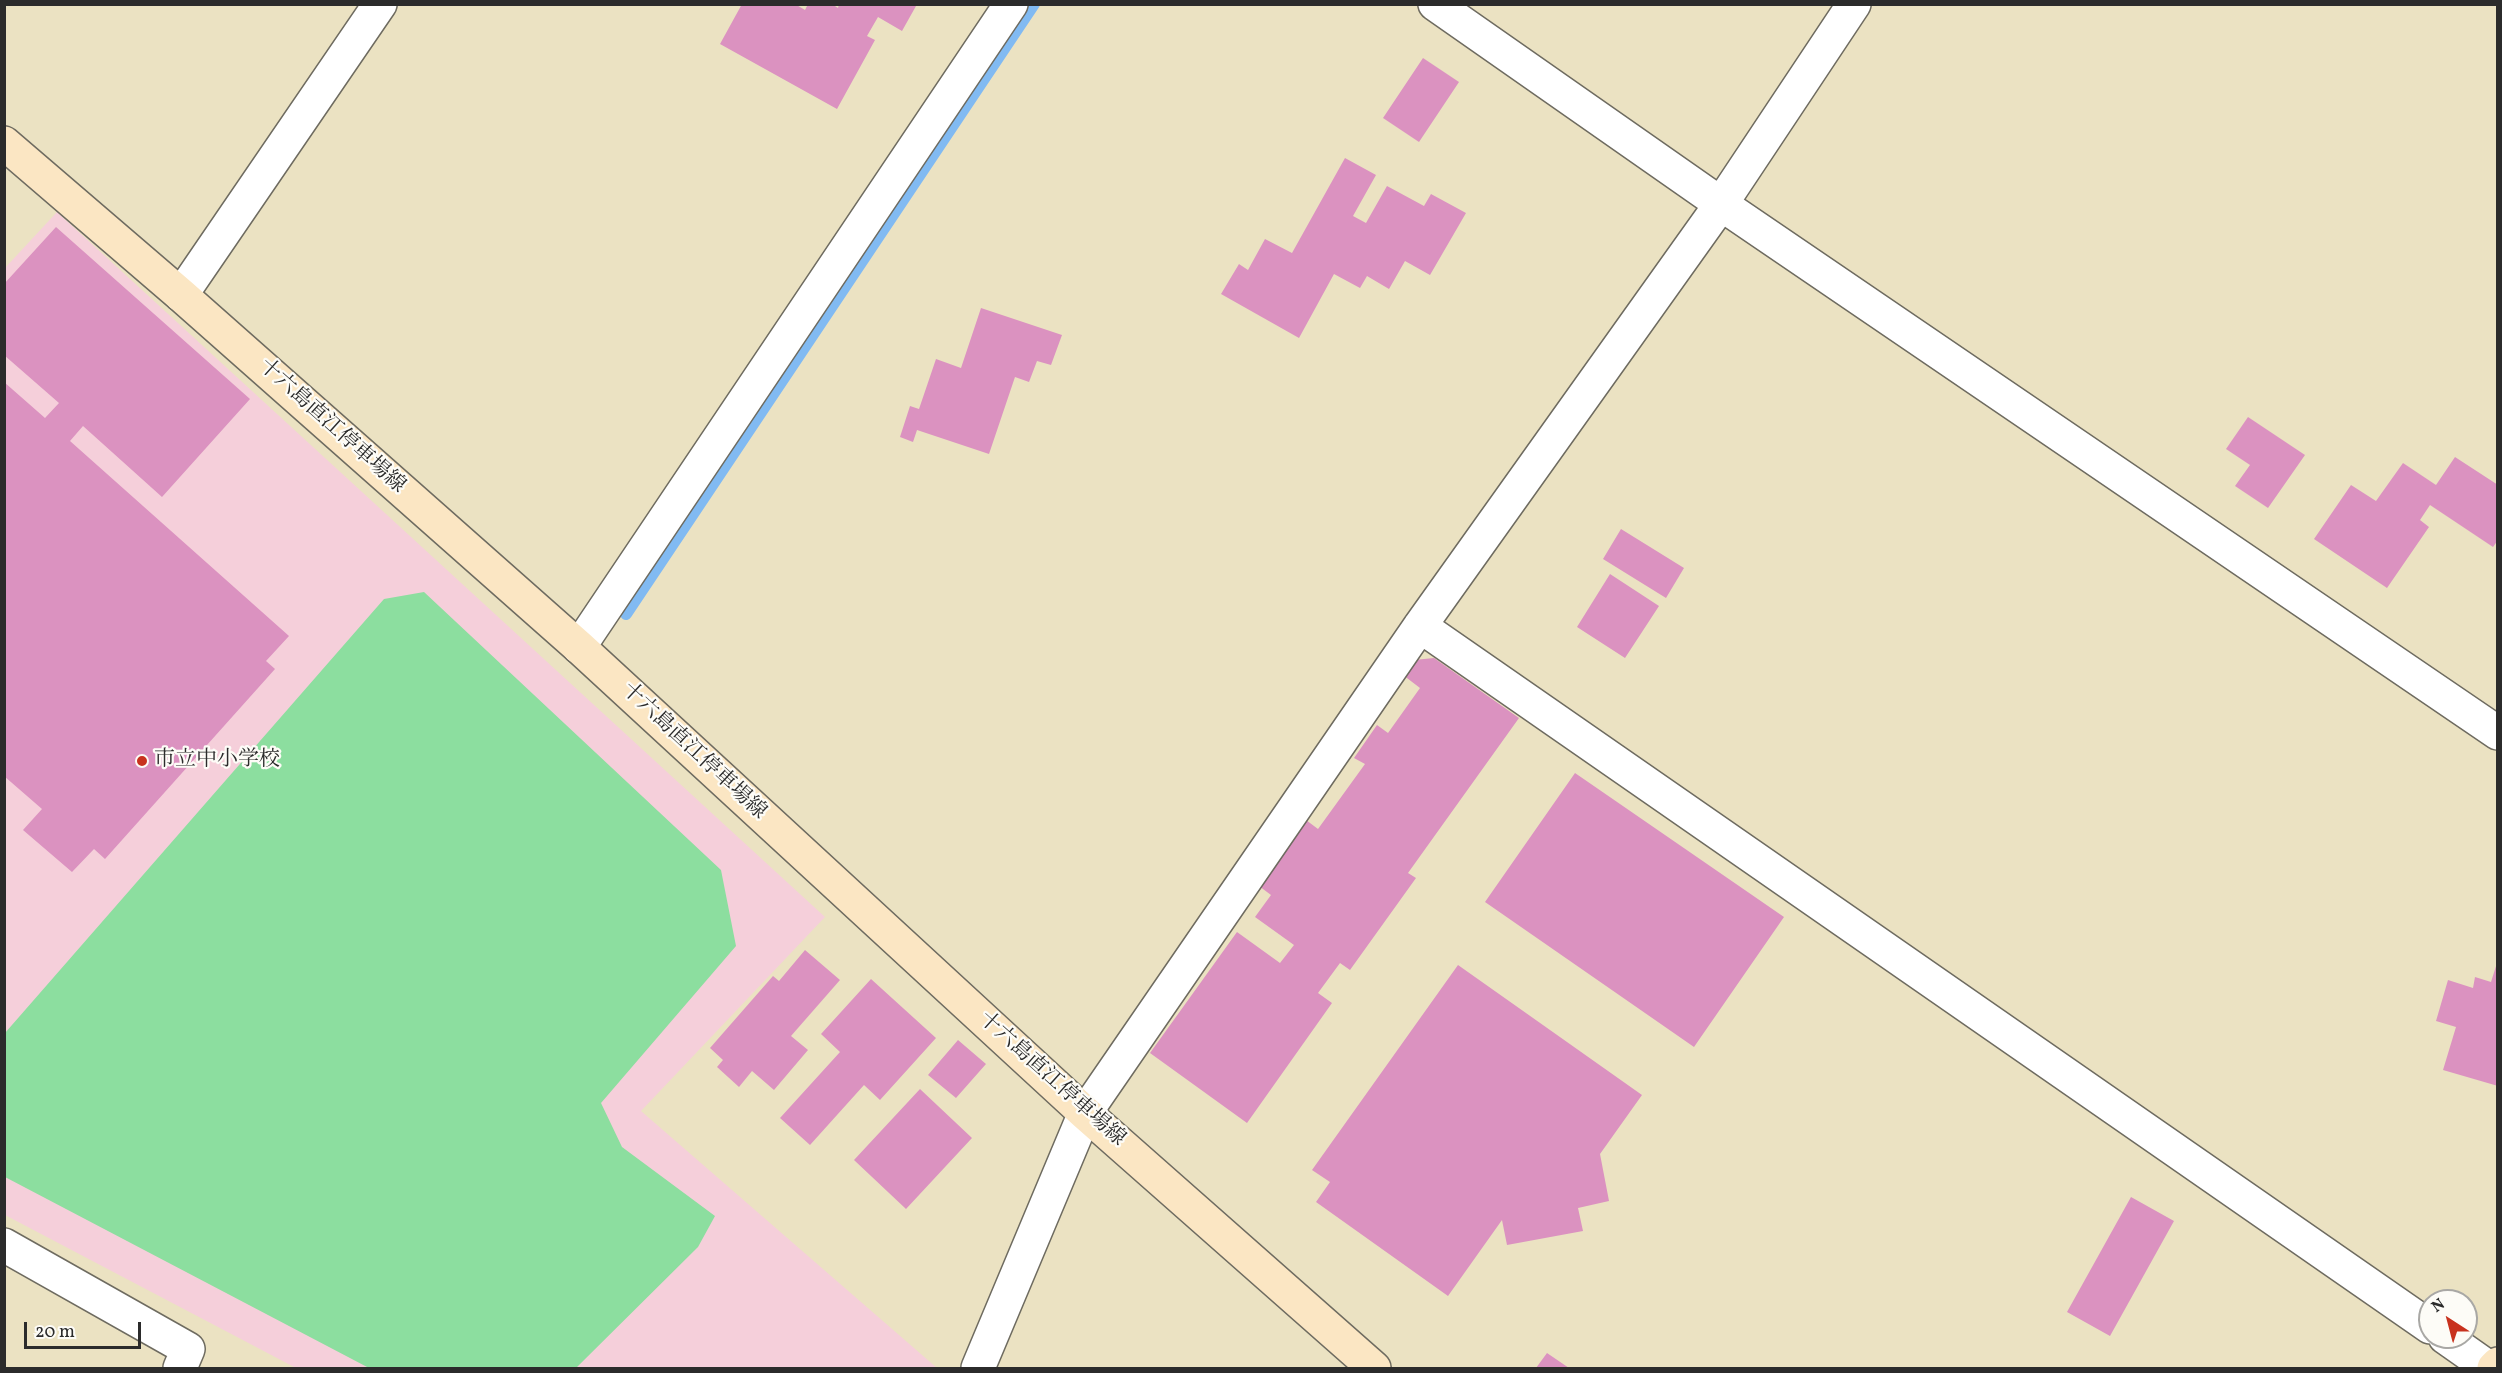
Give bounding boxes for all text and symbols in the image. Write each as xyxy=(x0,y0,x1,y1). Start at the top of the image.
street label: 十六島直江停車場線 xyxy=(252,354,410,500)
street label: 十六島直江停車場線 xyxy=(615,678,771,826)
place label: 市立中小学校 xyxy=(154,748,280,774)
marker: 市立中小学校 xyxy=(135,754,149,768)
street label: 十六島直江停車場線 xyxy=(972,1007,1130,1153)
north arrow xyxy=(2418,1289,2478,1349)
text: N xyxy=(2427,1294,2450,1318)
scale bar xyxy=(27,1310,144,1348)
text: 20 m xyxy=(35,1320,75,1345)

